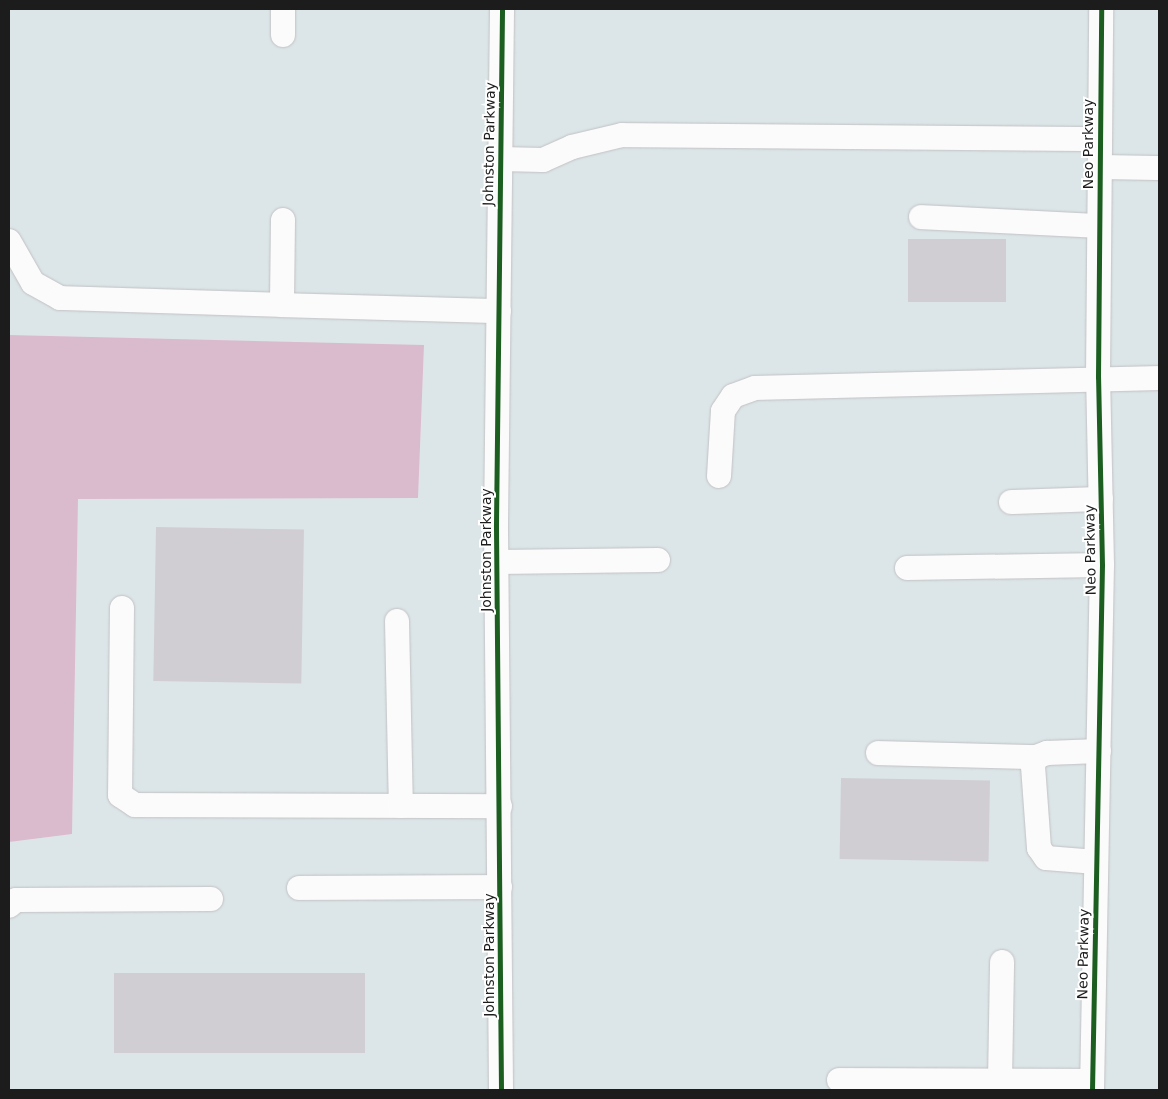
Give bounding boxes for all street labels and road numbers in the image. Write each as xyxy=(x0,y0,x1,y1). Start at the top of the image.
street label: Johnston Parkway xyxy=(480,82,498,206)
street label: Neo Parkway xyxy=(1080,99,1096,189)
street label: Johnston Parkway xyxy=(478,488,494,612)
street label: Neo Parkway xyxy=(1081,505,1099,595)
street label: Johnston Parkway xyxy=(481,893,497,1017)
street label: Neo Parkway xyxy=(1074,909,1092,999)

